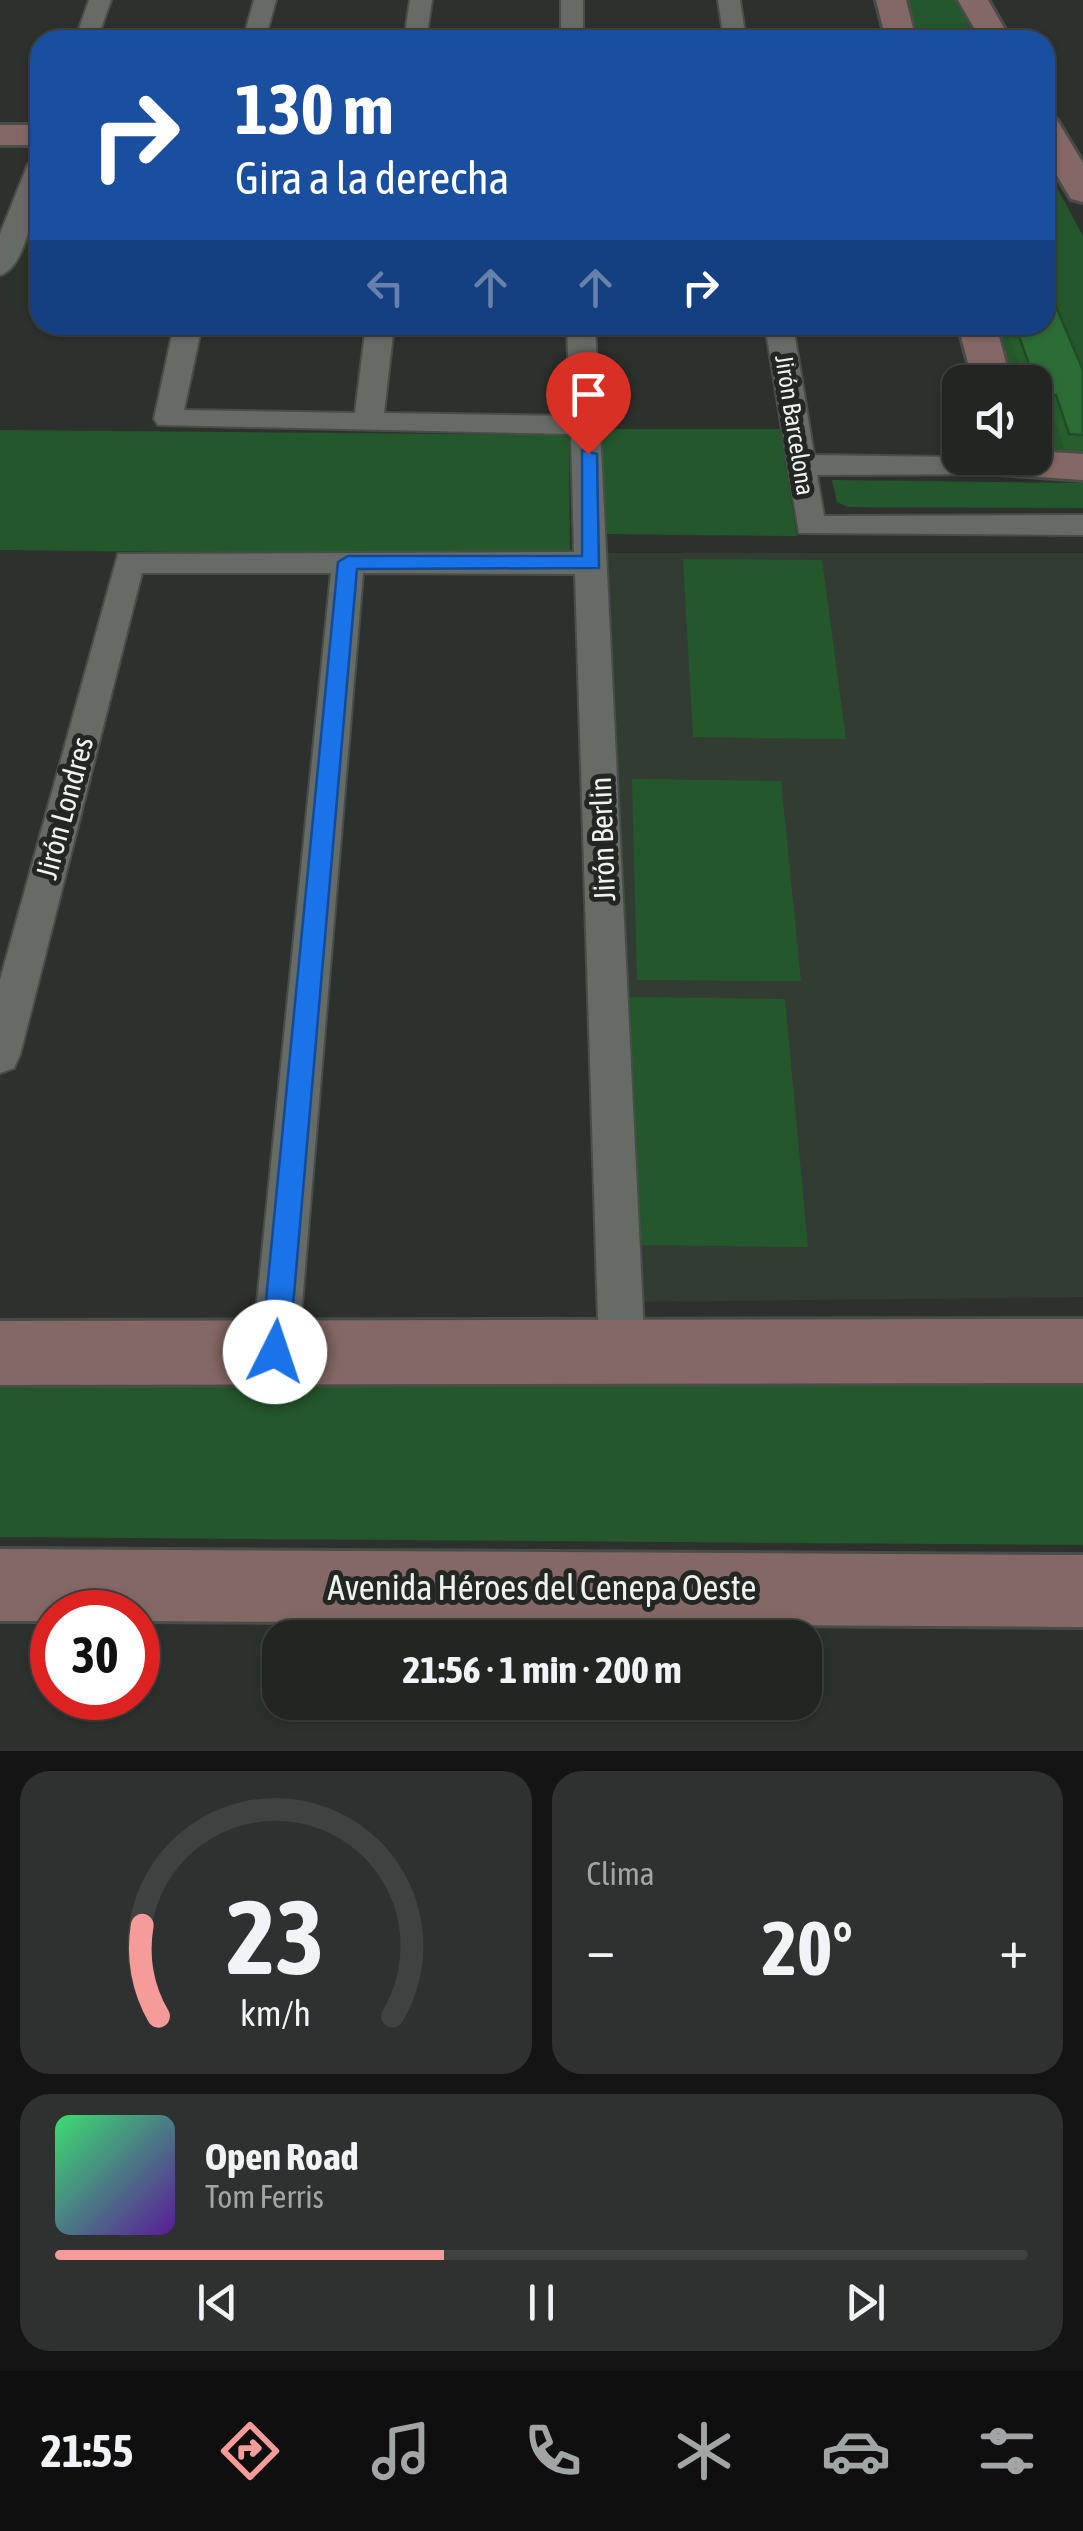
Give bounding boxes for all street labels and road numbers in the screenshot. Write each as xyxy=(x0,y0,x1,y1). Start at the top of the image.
street label: Jirón Barcelona xyxy=(770,353,820,497)
street label: Jirón Londres xyxy=(29,733,99,882)
street label: Jirón Berlin xyxy=(583,776,621,902)
street label: Avenida Héroes del Cenepa Oeste xyxy=(328,1567,756,1607)

